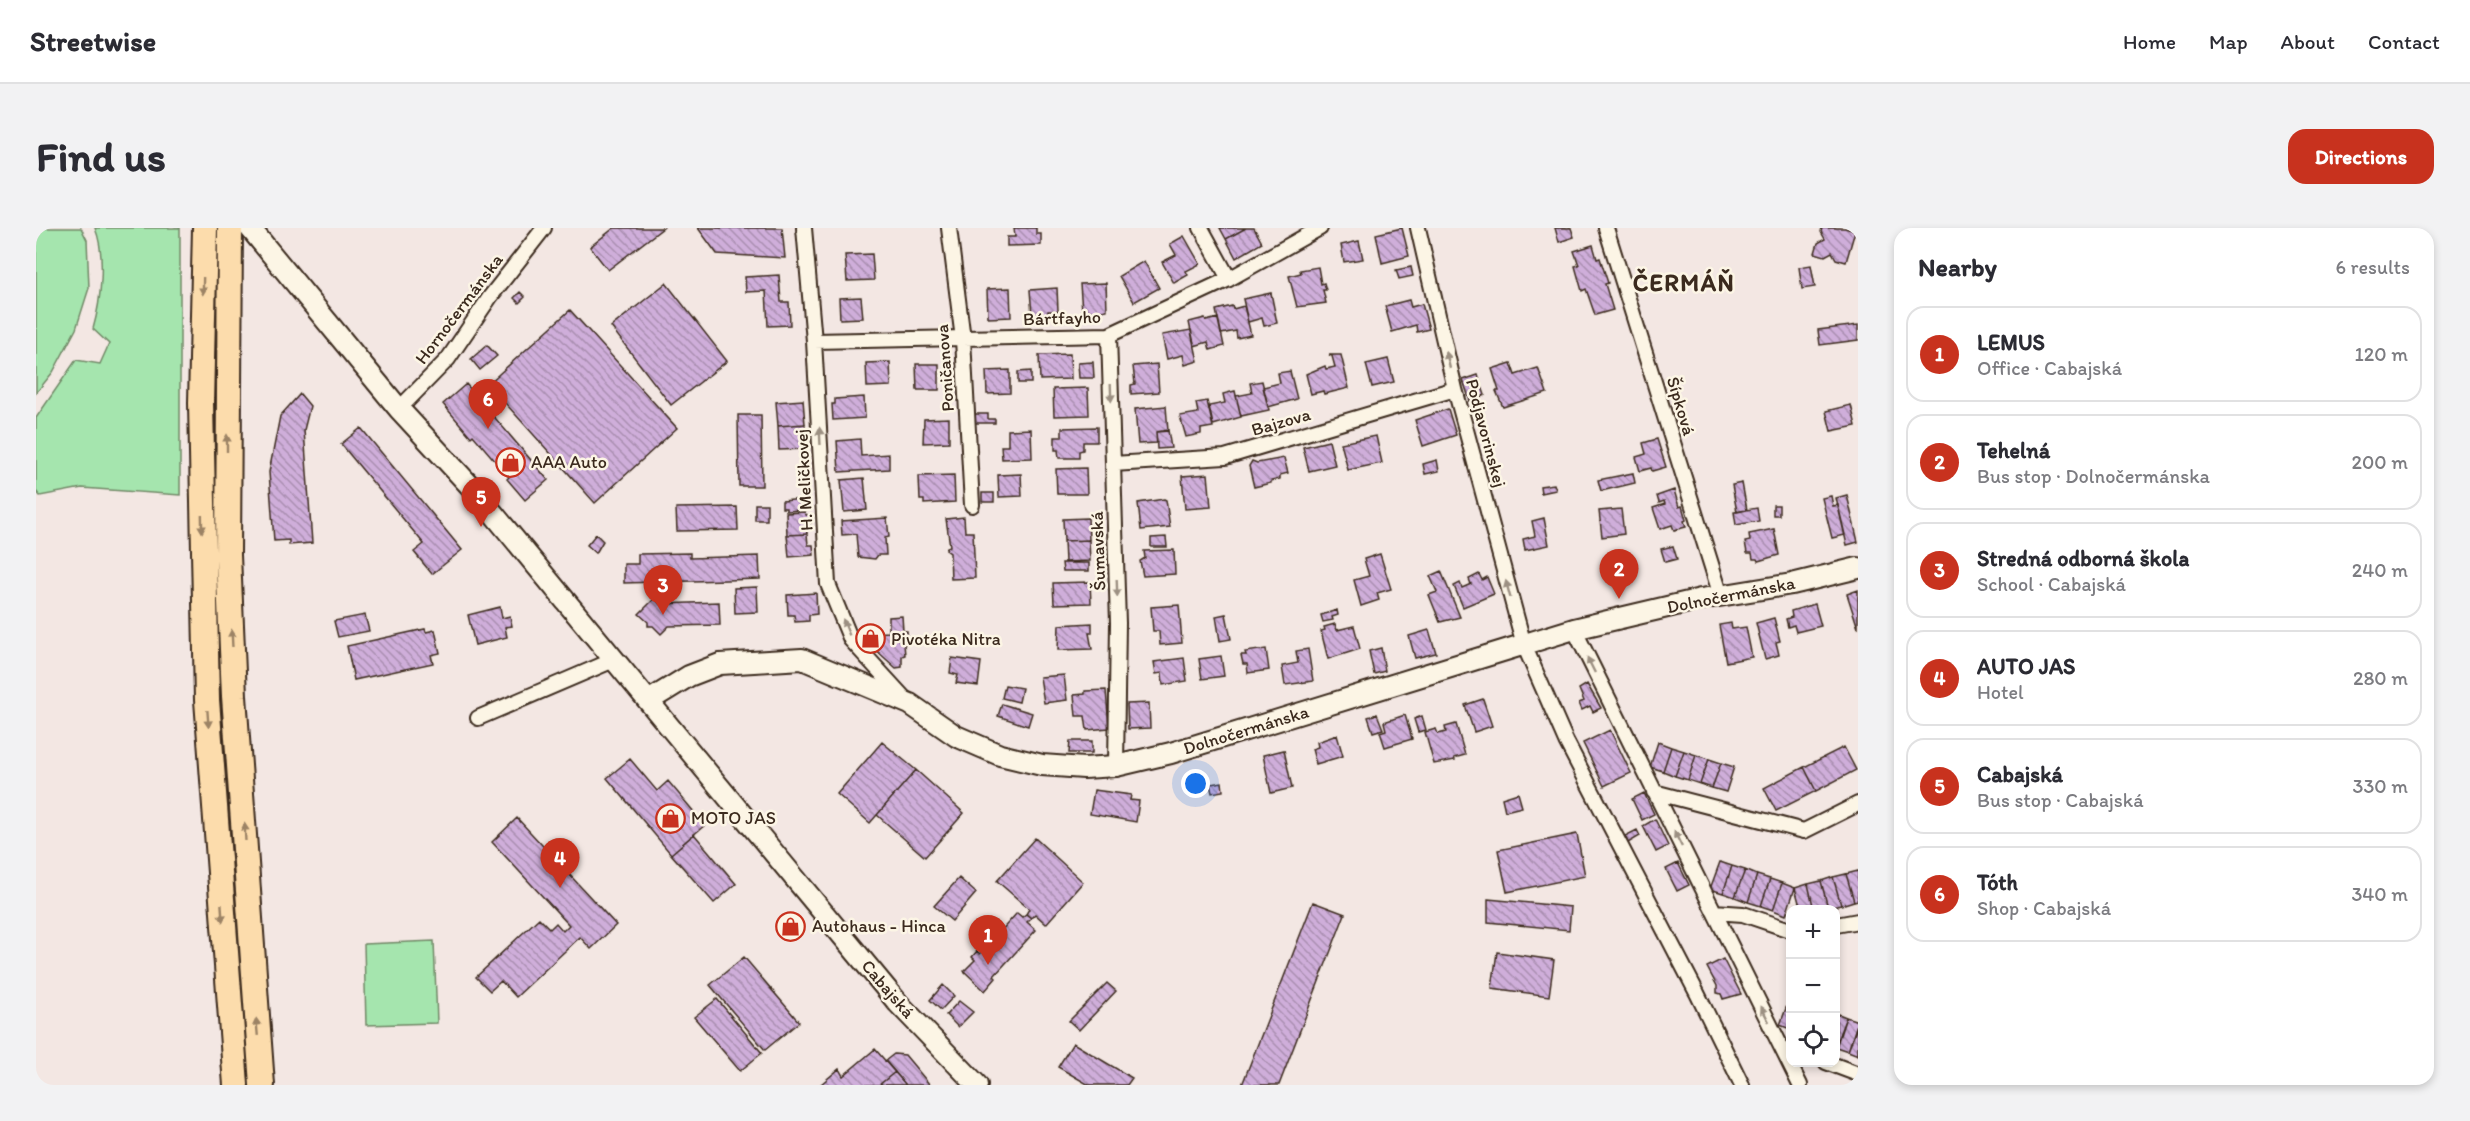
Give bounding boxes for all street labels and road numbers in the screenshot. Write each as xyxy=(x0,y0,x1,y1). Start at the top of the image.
street label: Hornočermánska xyxy=(410,249,508,369)
street label: Bártfayho xyxy=(1023,306,1101,330)
street label: Poničanova xyxy=(931,323,959,412)
street label: Šípková xyxy=(1662,374,1701,439)
street label: Podjavorinskej xyxy=(1461,376,1511,490)
street label: Bajzova xyxy=(1249,403,1314,441)
street label: H. Meličkovej xyxy=(790,429,818,531)
street label: Šumavská xyxy=(1086,510,1110,591)
street label: Dolnočermánska xyxy=(1665,572,1798,618)
street label: Dolnočermánska xyxy=(1181,700,1312,760)
street label: Cabajská xyxy=(857,955,920,1023)

